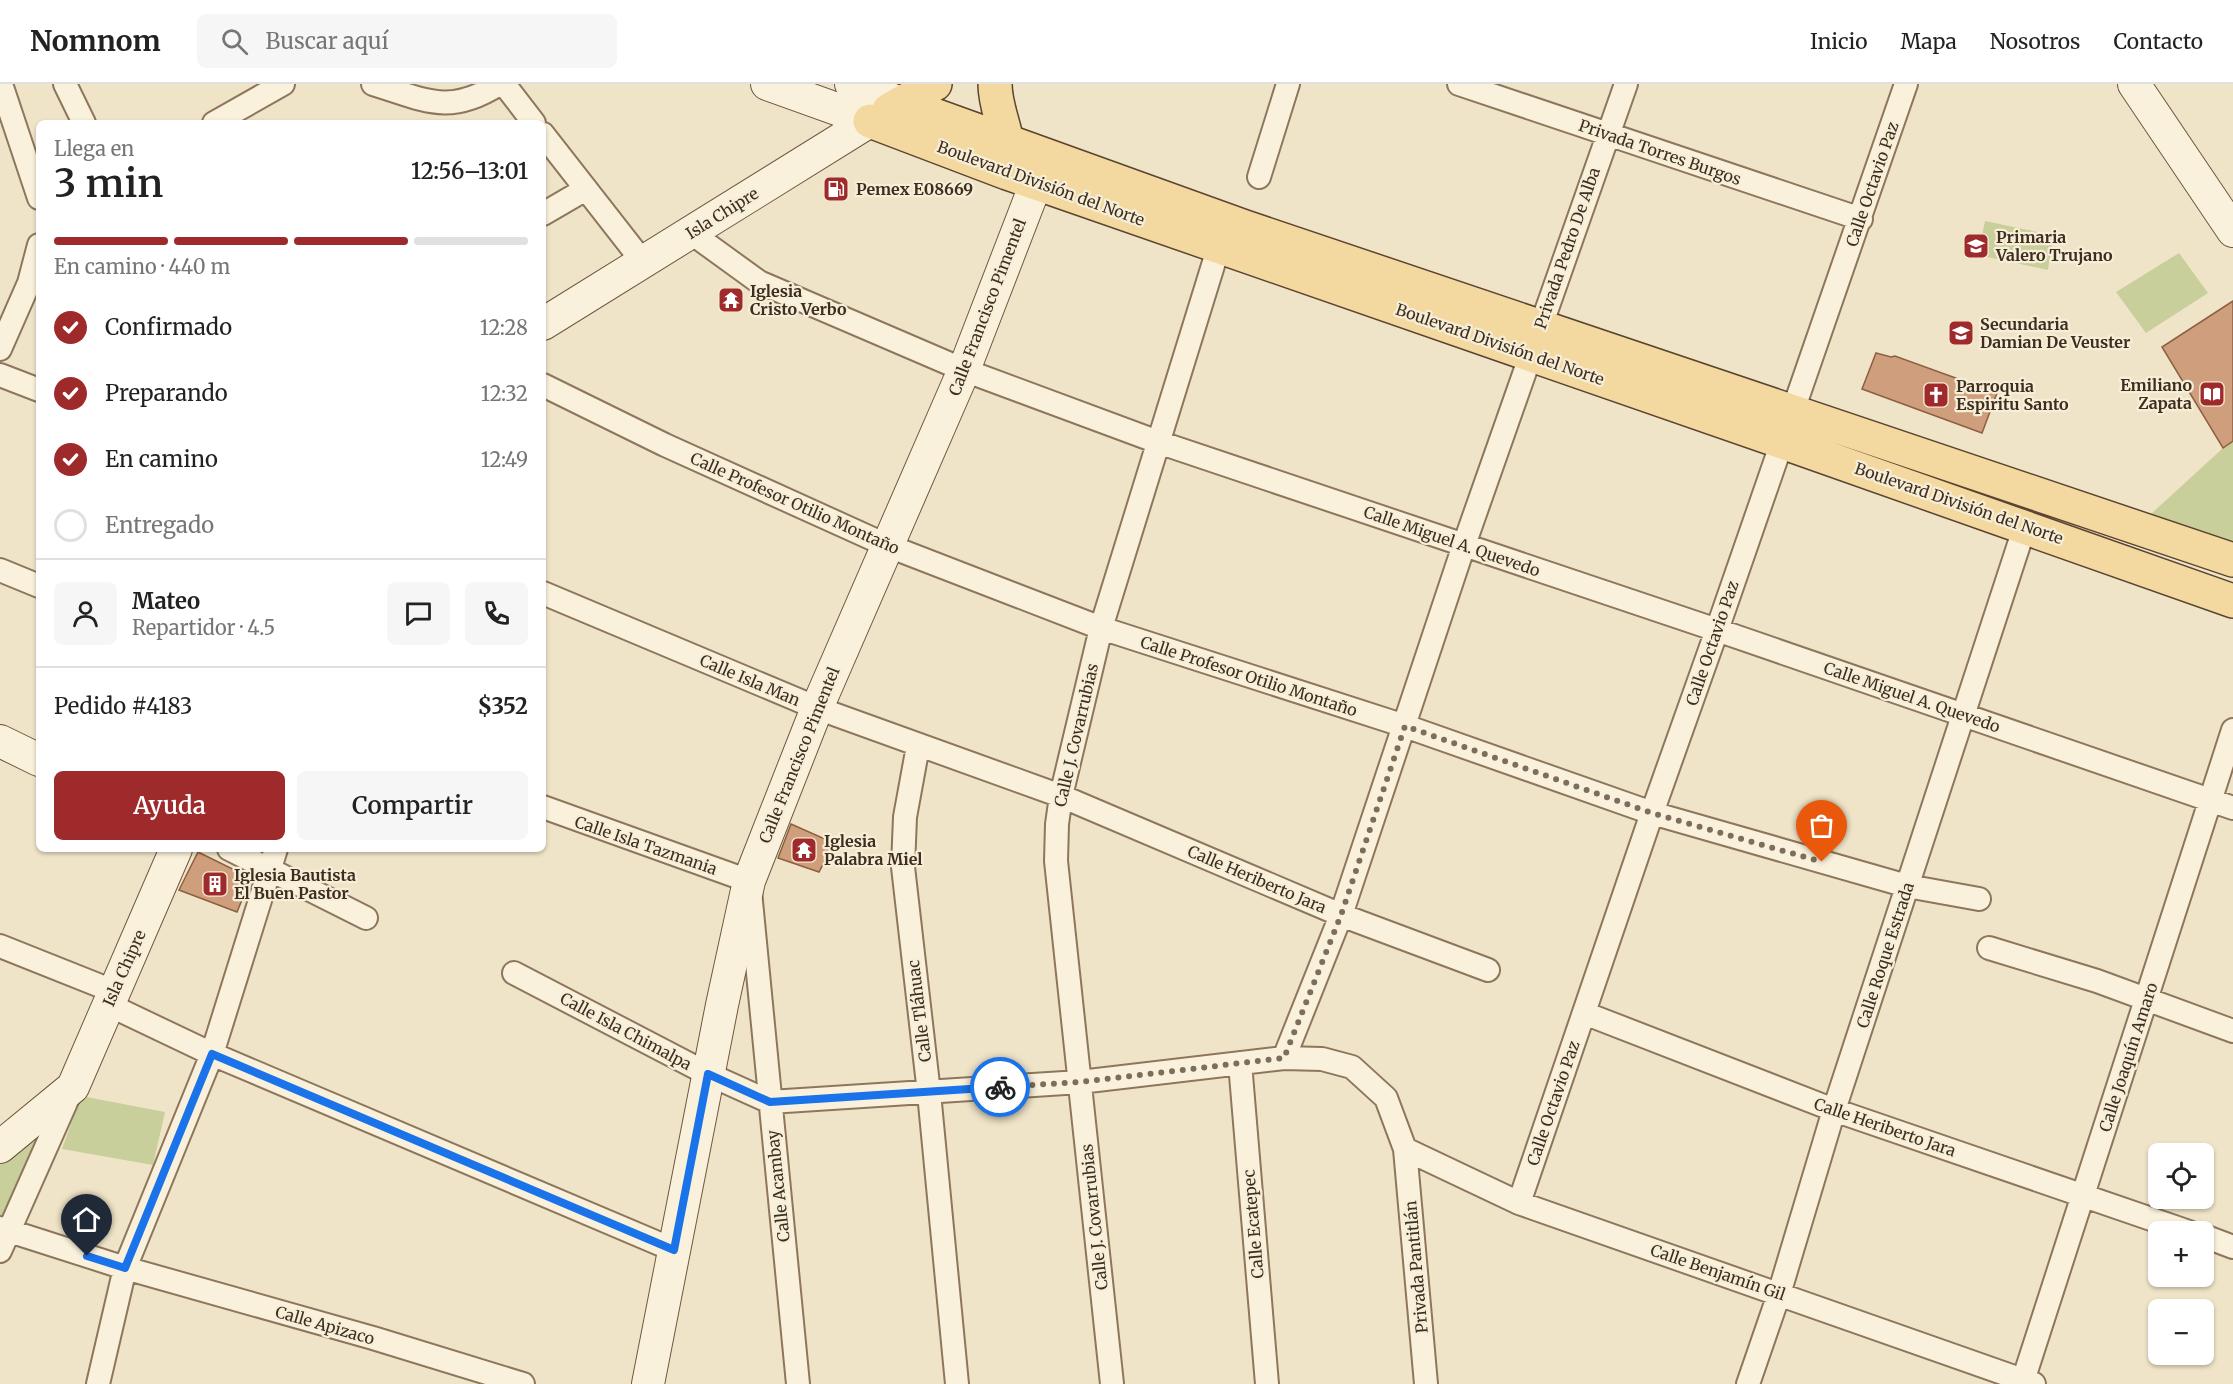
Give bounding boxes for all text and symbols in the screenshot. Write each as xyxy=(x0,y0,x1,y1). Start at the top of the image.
search box xyxy=(197,14,617,68)
text: Nomnom xyxy=(30,23,161,59)
icon: search xyxy=(218,25,251,58)
text: Buscar aquí xyxy=(266,27,389,55)
text: Inicio xyxy=(1810,28,1868,55)
text: Mapa xyxy=(1901,28,1957,55)
text: Nosotros xyxy=(1990,28,2080,55)
text: Contacto xyxy=(2113,28,2203,55)
street label: Privada Torres Burgos xyxy=(1576,115,1744,189)
street label: Calle Octavio Paz xyxy=(1841,119,1903,249)
text: Llega en xyxy=(54,136,134,161)
street label: Boulevard División del Norte xyxy=(935,136,1147,230)
text: 12:56–13:01 xyxy=(411,157,528,185)
text: 3 min xyxy=(54,159,163,208)
street label: Privada Pedro De Alba xyxy=(1530,164,1604,331)
fuel station icon: Pemex E08669 xyxy=(821,174,851,204)
place label: Pemex E08669 xyxy=(856,179,973,199)
street label: Isla Chipre xyxy=(682,183,762,243)
street label: Calle Francisco Pimentel xyxy=(944,216,1030,398)
place label: Primaria Valero Trujano xyxy=(1995,227,2113,265)
school or university icon: Primaria Valero Trujano xyxy=(1961,231,1991,261)
text: En camino · 440 m xyxy=(54,254,230,279)
place label: Iglesia Cristo Verbo xyxy=(750,281,847,319)
temple icon: Iglesia Cristo Verbo xyxy=(716,285,746,315)
street label: Boulevard División del Norte xyxy=(1393,299,1607,389)
icon: check xyxy=(54,311,87,344)
text: Confirmado xyxy=(105,313,232,341)
place label: Secundaria Damian De Veuster xyxy=(1980,314,2131,352)
text: 12:28 xyxy=(480,315,528,340)
school or university icon: Secundaria Damian De Veuster xyxy=(1946,318,1976,348)
place label: Emiliano Zapata xyxy=(2120,375,2192,413)
place label: Parroquia Espiritu Santo xyxy=(1956,376,2069,414)
icon: check xyxy=(54,377,87,410)
text: Preparando xyxy=(105,379,228,407)
library icon: Emiliano Zapata xyxy=(2197,379,2227,409)
church icon: Parroquia Espiritu Santo xyxy=(1921,380,1951,410)
text: 12:32 xyxy=(481,381,528,406)
icon: check xyxy=(54,443,87,476)
text: En camino xyxy=(105,445,218,473)
text: 12:49 xyxy=(481,447,528,472)
street label: Calle Profesor Otilio Montaño xyxy=(687,448,903,558)
street label: Boulevard División del Norte xyxy=(1852,458,2066,548)
street label: Calle Miguel A. Quevedo xyxy=(1361,501,1543,581)
text: Entregado xyxy=(105,511,214,539)
street label: Calle Octavio Paz xyxy=(1681,578,1743,708)
button: person xyxy=(54,582,117,645)
button: chat xyxy=(387,582,450,645)
button: phone xyxy=(465,582,528,645)
text: Mateo xyxy=(132,587,200,615)
text: Repartidor · 4.5 xyxy=(132,615,275,640)
street label: Calle Profesor Otilio Montaño xyxy=(1138,631,1360,721)
street label: Calle Isla Man xyxy=(697,650,804,710)
street label: Calle Miguel A. Quevedo xyxy=(1821,657,2003,737)
street label: Calle J. Covarrubias xyxy=(1050,661,1102,809)
street label: Calle Francisco Pimentel xyxy=(754,664,844,846)
text: Pedido #4183 xyxy=(54,692,192,720)
text: $352 xyxy=(478,692,528,720)
button: Ayuda xyxy=(54,771,285,840)
button: Compartir xyxy=(297,771,528,840)
pin xyxy=(1796,800,1847,862)
icon: bag xyxy=(1805,809,1838,842)
street label: Calle Isla Tazmania xyxy=(572,811,720,879)
place label: Iglesia Palabra Miel xyxy=(824,831,923,869)
temple icon: Iglesia Palabra Miel xyxy=(789,835,819,865)
street label: Calle Heriberto Jara xyxy=(1185,841,1330,917)
place label: Iglesia Bautista El Buen Pastor xyxy=(234,865,356,903)
building icon: Iglesia Bautista El Buen Pastor xyxy=(200,869,230,899)
street label: Calle Roque Estrada xyxy=(1852,879,1918,1030)
street label: Isla Chipre xyxy=(98,927,150,1009)
street label: Calle Tláhuac xyxy=(903,959,935,1063)
street label: Calle Joaquín Amaro xyxy=(2094,980,2162,1134)
street label: Calle Isla Chimalpa xyxy=(557,988,696,1074)
street label: Calle Octavio Paz xyxy=(1522,1038,1584,1168)
courier xyxy=(970,1057,1030,1117)
icon: bike xyxy=(984,1071,1017,1104)
street label: Calle Heriberto Jara xyxy=(1811,1093,1959,1161)
street label: Calle Acambay xyxy=(762,1129,794,1243)
street label: Calle J. Covarrubias xyxy=(1076,1143,1112,1291)
map controls xyxy=(2148,1143,2214,1365)
button: locate xyxy=(2148,1143,2214,1209)
street label: Calle Ecatepec xyxy=(1238,1169,1268,1279)
pin xyxy=(61,1194,112,1256)
street label: Privada Pantitlán xyxy=(1400,1200,1432,1334)
icon: home xyxy=(70,1203,103,1236)
button: + xyxy=(2148,1221,2214,1287)
street label: Calle Benjamín Gil xyxy=(1648,1240,1788,1304)
button: − xyxy=(2148,1299,2214,1365)
street label: Calle Apizaco xyxy=(273,1301,377,1349)

